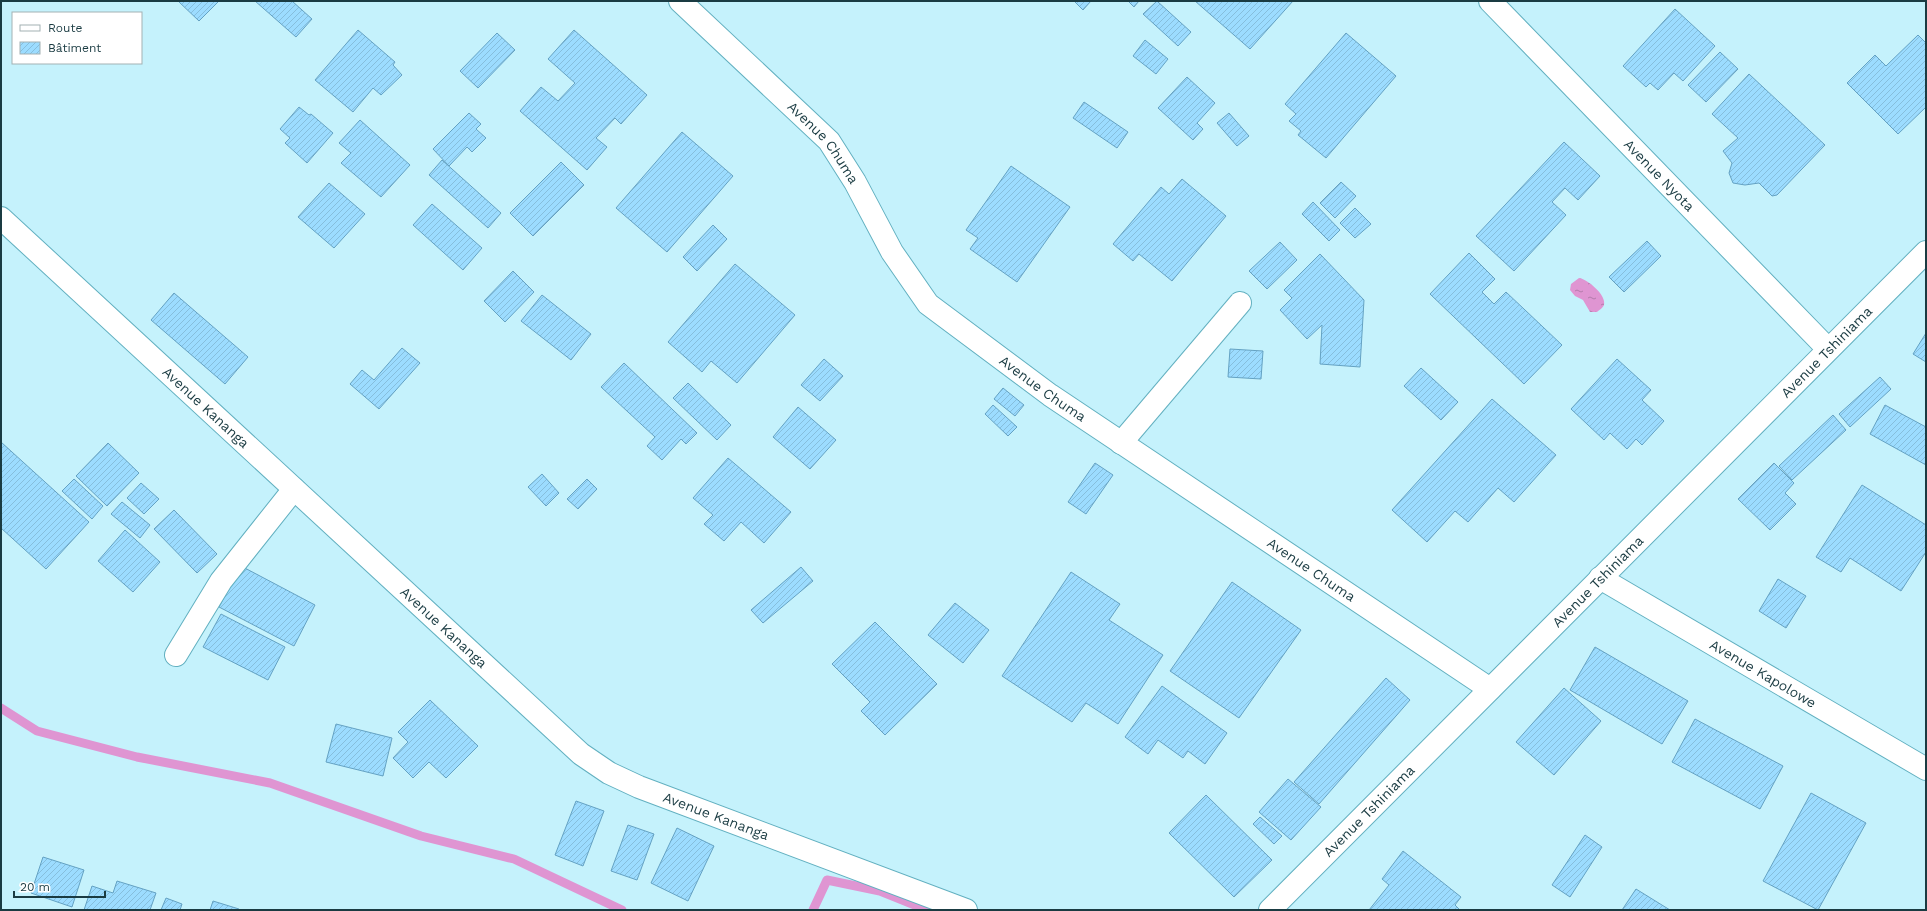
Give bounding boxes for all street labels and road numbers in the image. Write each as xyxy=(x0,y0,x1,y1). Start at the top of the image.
street label: Avenue Chuma xyxy=(784,98,862,187)
street label: Avenue Nyota xyxy=(1621,136,1698,215)
street label: Avenue Tshiniama xyxy=(1777,303,1875,401)
street label: Avenue Chuma xyxy=(996,352,1089,425)
street label: Avenue Kananga xyxy=(159,364,252,451)
street label: Avenue Tshiniama xyxy=(1549,532,1647,630)
street label: Avenue Chuma xyxy=(1264,535,1359,605)
street label: Avenue Kananga xyxy=(397,583,490,671)
street label: Avenue Kapolowe xyxy=(1707,636,1819,711)
street label: Avenue Tshiniama xyxy=(1320,762,1418,860)
street label: Avenue Kananga xyxy=(661,789,771,843)

